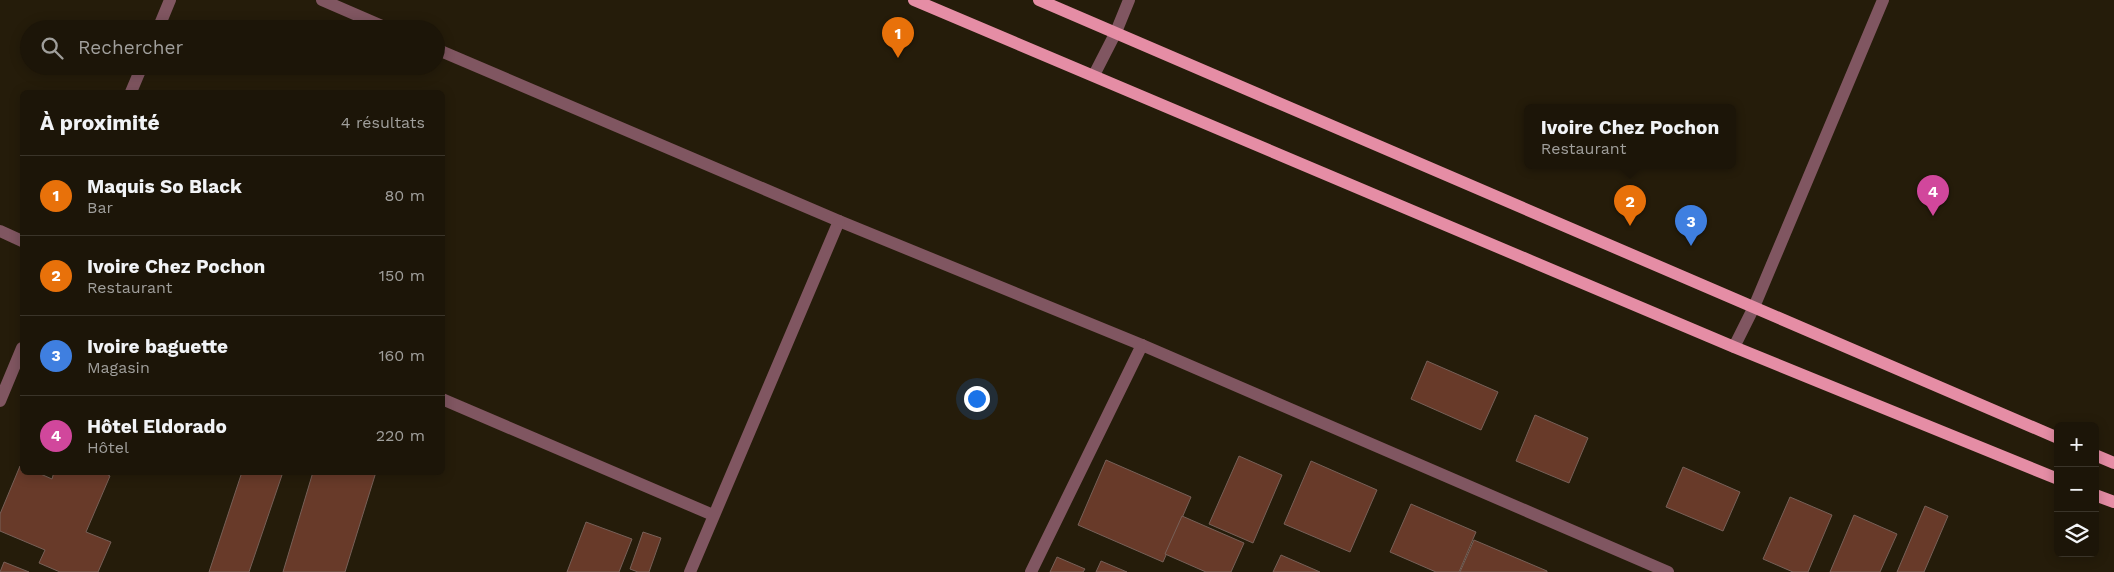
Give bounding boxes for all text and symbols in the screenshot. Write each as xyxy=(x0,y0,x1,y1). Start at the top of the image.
pin: 1 xyxy=(882,17,914,58)
search box xyxy=(20,20,445,75)
icon: search xyxy=(38,34,66,62)
text: Rechercher xyxy=(78,36,183,59)
popup xyxy=(1524,104,1736,169)
text: À proximité xyxy=(40,110,160,135)
text: 4 résultats xyxy=(341,113,425,132)
text: Ivoire Chez Pochon xyxy=(1541,116,1719,139)
text: Restaurant xyxy=(1541,139,1626,158)
text: Maquis So Black xyxy=(87,175,242,198)
pin: 4 xyxy=(1917,175,1949,216)
pin: 2 xyxy=(1614,185,1646,226)
text: 1 xyxy=(53,186,59,205)
text: 80 m xyxy=(384,186,425,205)
text: Bar xyxy=(87,198,113,217)
pin: 3 xyxy=(1675,205,1707,246)
text: Ivoire Chez Pochon xyxy=(87,255,265,278)
text: 2 xyxy=(51,266,61,285)
text: 150 m xyxy=(379,266,425,285)
text: Restaurant xyxy=(87,278,173,297)
text: Ivoire baguette xyxy=(87,335,228,358)
text: 3 xyxy=(51,346,61,365)
text: 160 m xyxy=(378,346,425,365)
text: Magasin xyxy=(87,358,150,377)
your location xyxy=(964,386,990,412)
text: Hôtel Eldorado xyxy=(87,415,227,438)
map controls xyxy=(2054,422,2099,557)
button: + xyxy=(2054,422,2099,467)
text: 4 xyxy=(51,426,61,445)
text: 220 m xyxy=(376,426,425,445)
text: Hôtel xyxy=(87,438,129,457)
button: − xyxy=(2054,467,2099,512)
button: layers xyxy=(2054,512,2099,557)

